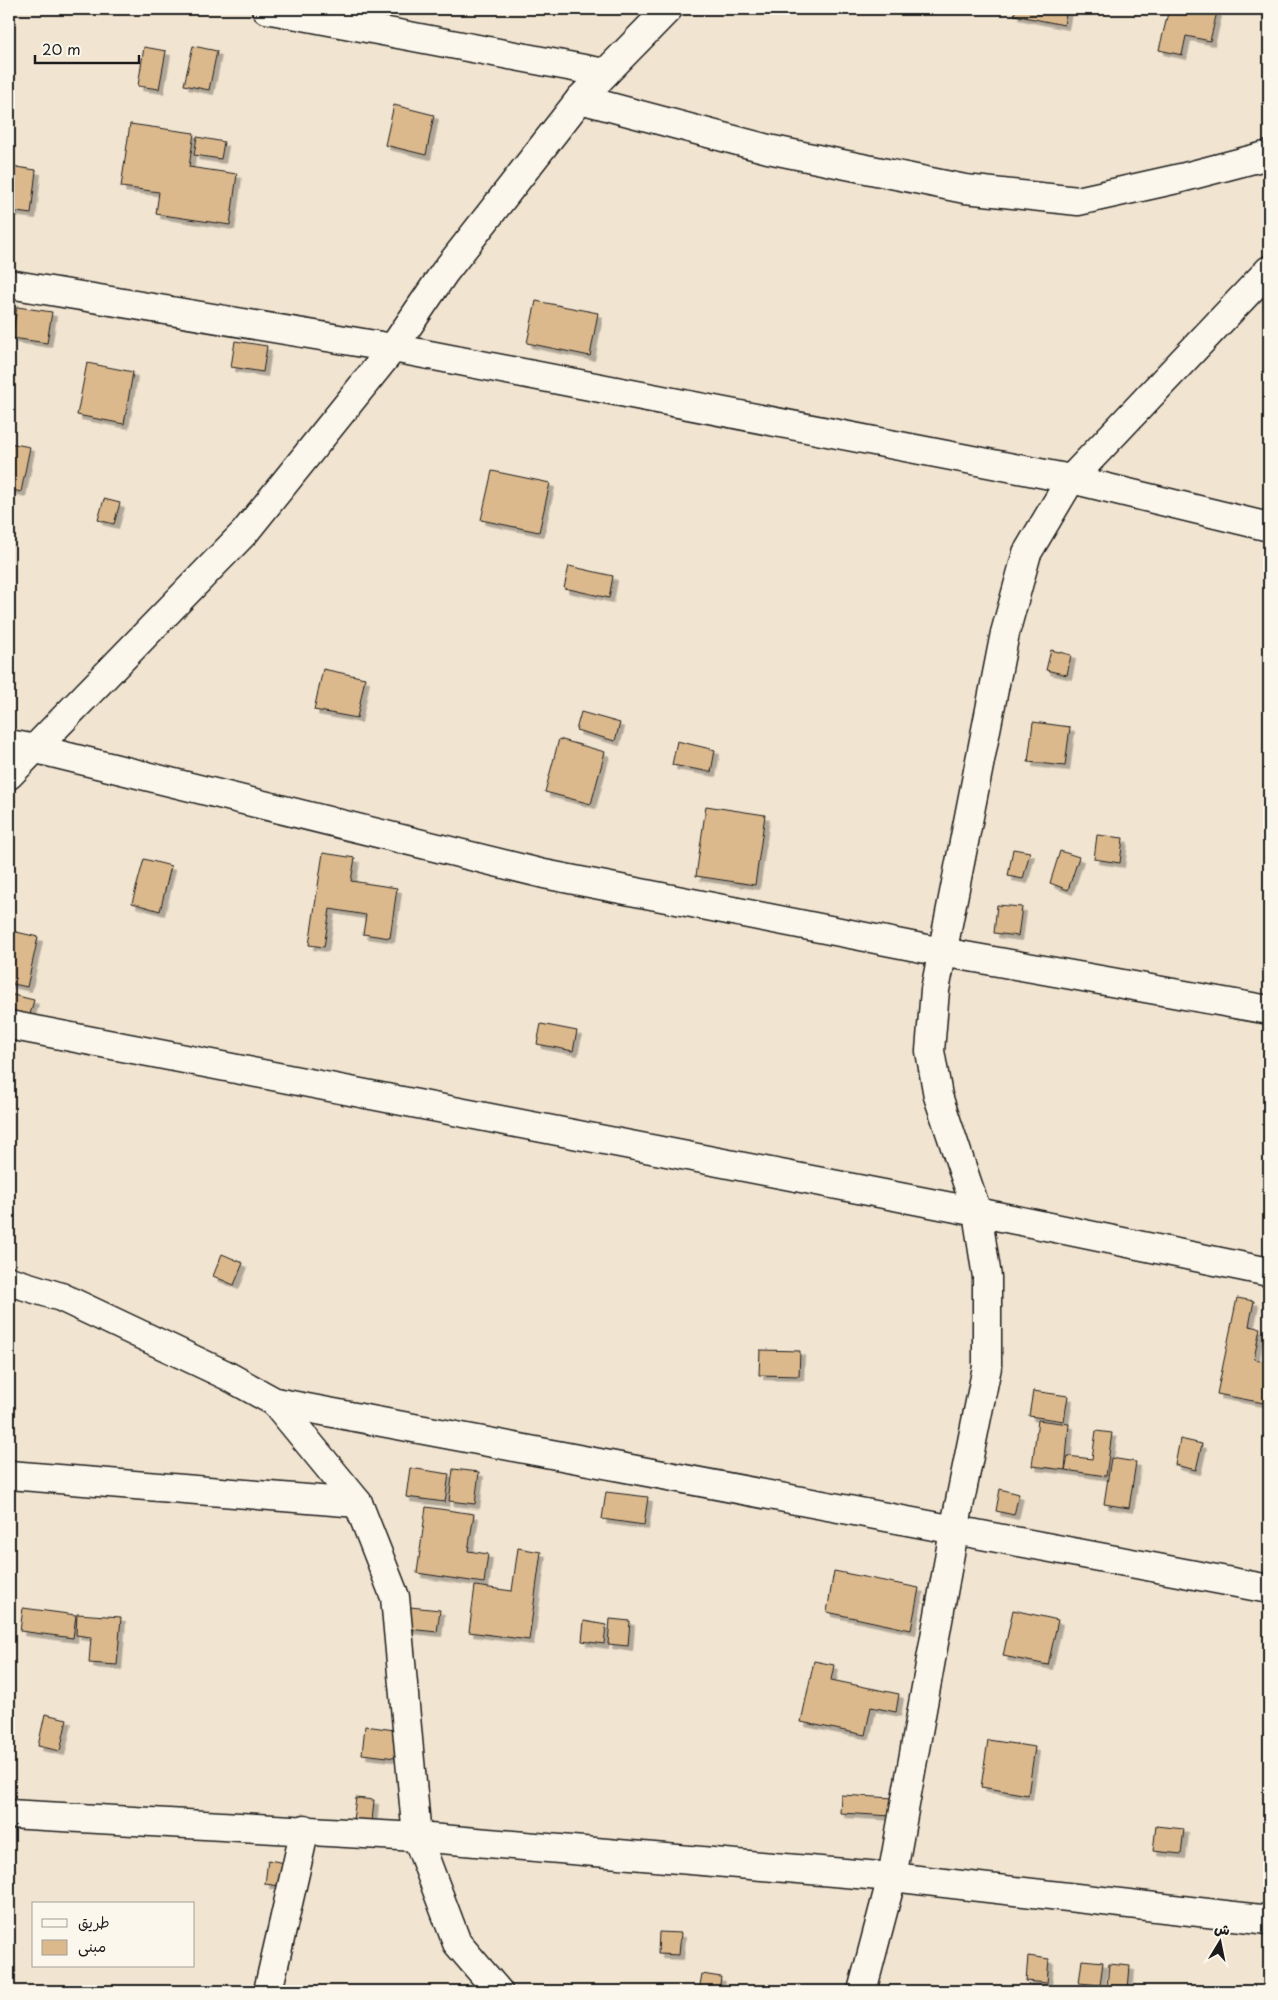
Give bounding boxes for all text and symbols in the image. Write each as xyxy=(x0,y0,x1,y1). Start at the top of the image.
scale bar xyxy=(35,32,139,64)
text: 20 m xyxy=(42,37,81,60)
legend xyxy=(32,1902,195,1968)
text: طريق xyxy=(78,1910,110,1933)
text: ش xyxy=(1213,1917,1232,1940)
north arrow xyxy=(1196,1918,1246,1968)
text: مبنى xyxy=(78,1934,106,1957)

